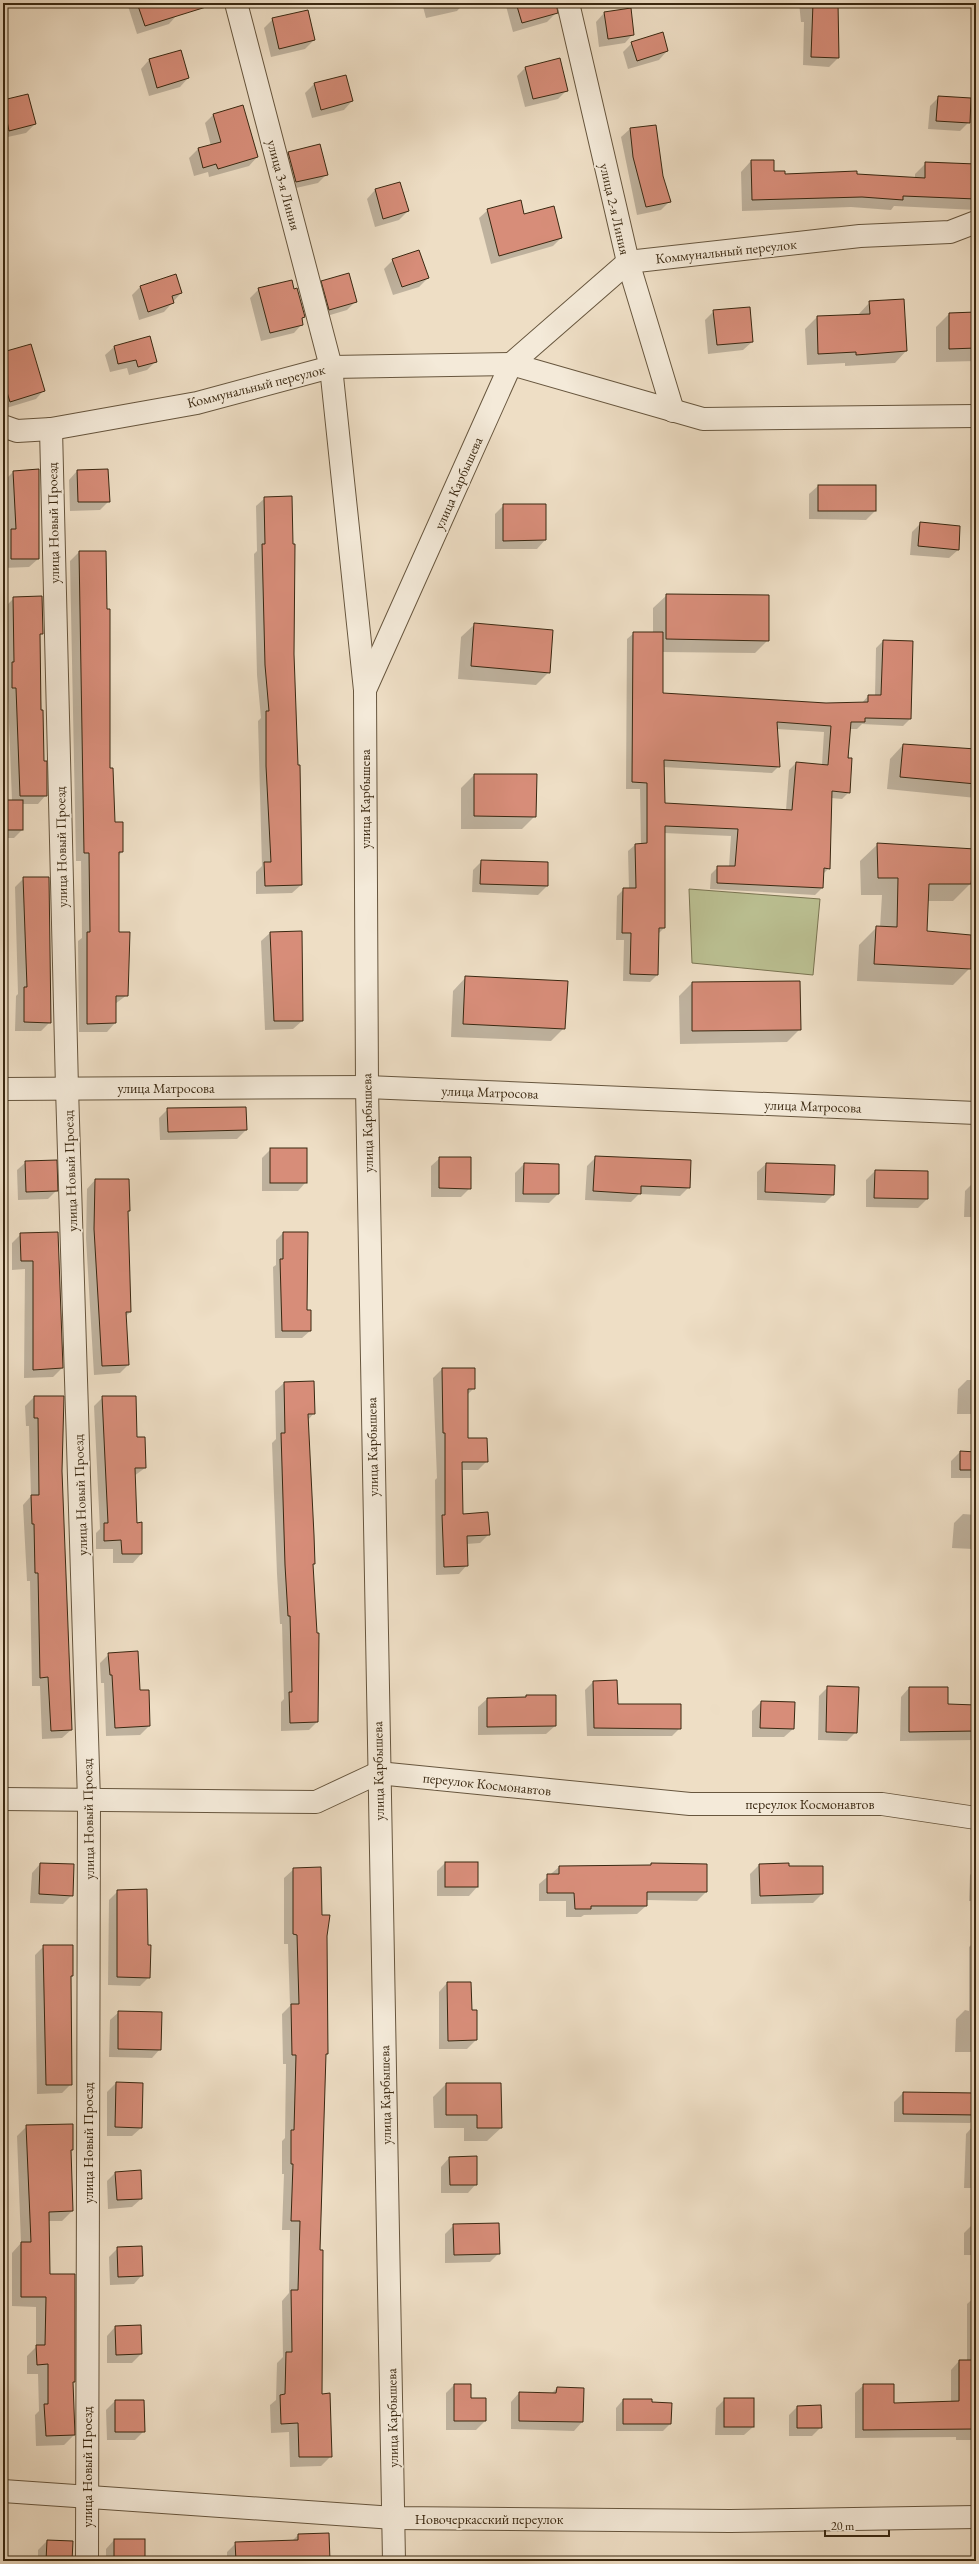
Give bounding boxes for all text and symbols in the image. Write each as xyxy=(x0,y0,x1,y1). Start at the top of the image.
street label: улица 3-я Линия xyxy=(263,138,305,232)
street label: улица 2-я Линия xyxy=(596,161,634,257)
street label: Коммунальный переулок xyxy=(655,235,798,267)
street label: Коммунальный переулок xyxy=(185,360,327,412)
street label: улица Карбышева xyxy=(430,434,487,532)
street label: улица Новый Проезд xyxy=(43,462,63,584)
street label: улица Карбышева xyxy=(356,749,374,849)
street label: улица Новый Проезд xyxy=(51,786,71,908)
street label: улица Карбышева xyxy=(357,1073,377,1173)
street label: улица Матросова xyxy=(117,1079,215,1097)
street label: улица Матросова xyxy=(441,1081,539,1103)
street label: улица Матросова xyxy=(764,1095,862,1117)
street label: улица Новый Проезд xyxy=(59,1109,81,1232)
street label: улица Карбышева xyxy=(362,1397,382,1497)
street label: улица Новый Проезд xyxy=(69,1433,91,1556)
street label: улица Карбышева xyxy=(368,1721,388,1821)
street label: улица Новый Проезд xyxy=(78,1758,98,1880)
street label: переулок Космонавтов xyxy=(422,1768,552,1800)
street label: переулок Космонавтов xyxy=(746,1795,874,1813)
street label: улица Карбышева xyxy=(375,2045,395,2145)
street label: улица Новый Проезд xyxy=(79,2082,97,2204)
street label: улица Карбышева xyxy=(382,2368,402,2468)
street label: улица Новый Проезд xyxy=(78,2406,96,2528)
street label: Новочеркасский переулок xyxy=(415,2510,564,2528)
scale bar xyxy=(825,2512,889,2538)
text: 20 m xyxy=(831,2518,855,2534)

